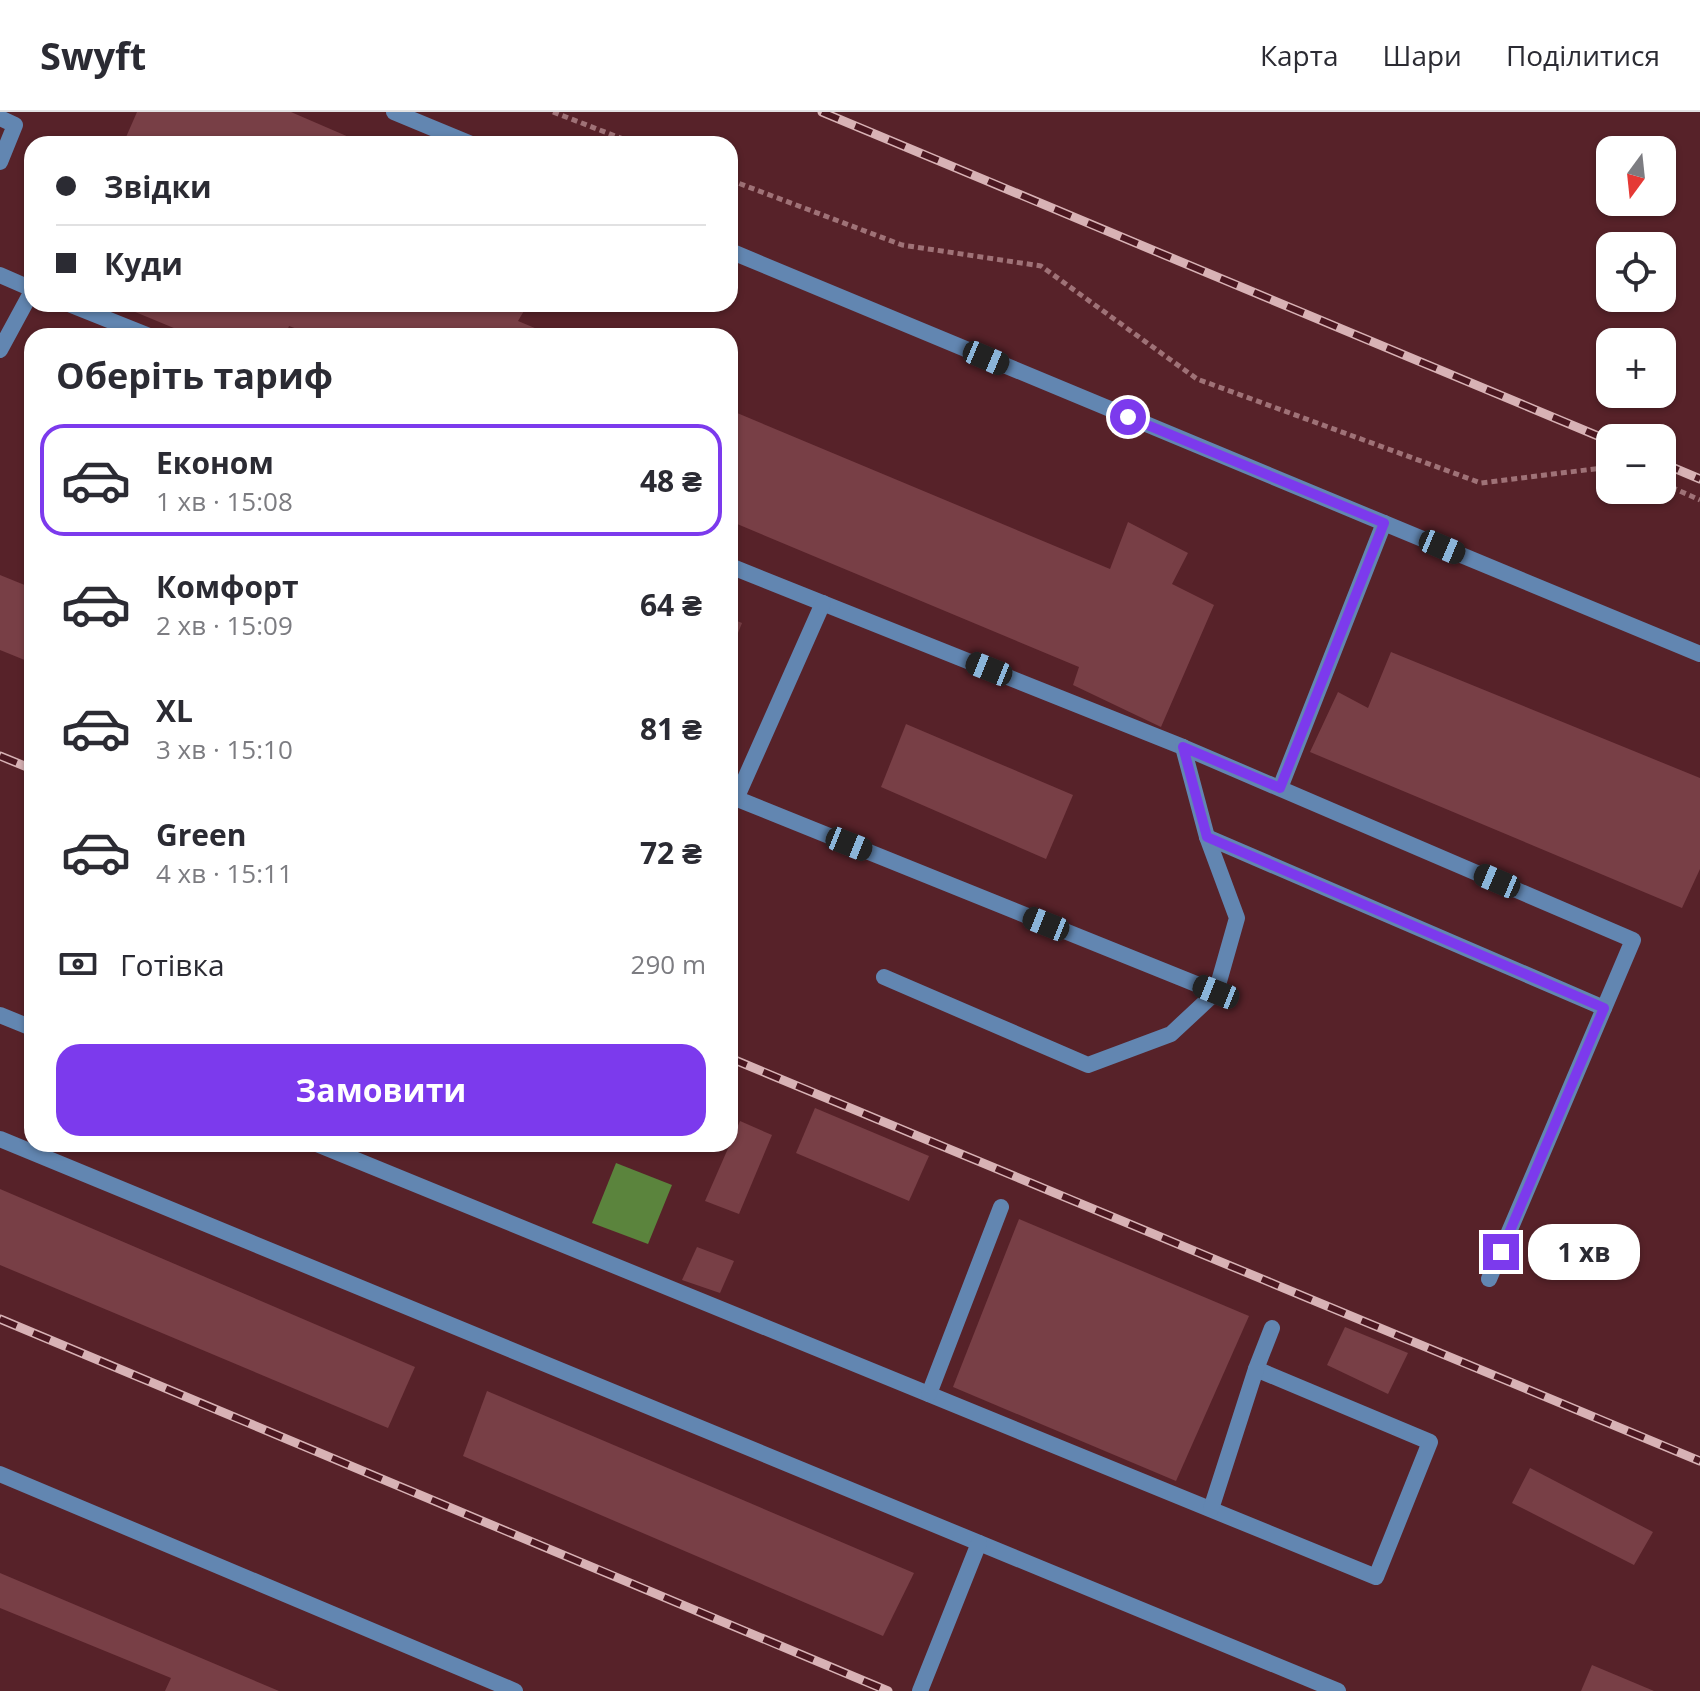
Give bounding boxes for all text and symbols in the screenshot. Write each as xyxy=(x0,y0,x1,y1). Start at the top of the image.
text: Swyft xyxy=(40,29,146,81)
text: Карта xyxy=(1260,36,1339,74)
text: Шари xyxy=(1383,36,1462,74)
text: Поділитися xyxy=(1506,36,1660,74)
north arrow xyxy=(1596,136,1676,216)
map controls xyxy=(1596,136,1676,504)
text: Звідки xyxy=(104,166,212,207)
button: locate xyxy=(1596,232,1676,312)
text: Куди xyxy=(104,243,183,284)
button: + xyxy=(1596,328,1676,408)
car xyxy=(959,338,1013,378)
text: Оберіть тариф xyxy=(56,351,333,400)
route start xyxy=(1110,399,1146,435)
button: − xyxy=(1596,424,1676,504)
text: Економ xyxy=(156,442,274,483)
icon: car xyxy=(60,444,132,516)
text: 48 ₴ xyxy=(640,460,702,501)
text: 1 хв · 15:08 xyxy=(156,483,293,519)
car xyxy=(1415,527,1469,567)
text: Комфорт xyxy=(156,566,299,607)
icon: car xyxy=(60,568,132,640)
text: 64 ₴ xyxy=(640,584,702,625)
text: 2 хв · 15:09 xyxy=(156,607,293,643)
car xyxy=(962,649,1016,689)
text: XL xyxy=(156,690,193,731)
icon: car xyxy=(60,692,132,764)
text: 81 ₴ xyxy=(640,708,702,749)
text: 3 хв · 15:10 xyxy=(156,731,293,767)
text: Green xyxy=(156,814,247,855)
icon: car xyxy=(60,816,132,888)
car xyxy=(822,824,876,864)
text: 72 ₴ xyxy=(640,832,702,873)
text: 4 хв · 15:11 xyxy=(156,855,293,891)
car xyxy=(1470,861,1524,901)
car xyxy=(1019,904,1073,944)
icon: cash xyxy=(56,942,100,986)
text: Готівка xyxy=(120,944,225,985)
text: 290 m xyxy=(631,946,706,982)
car xyxy=(1189,972,1243,1012)
button: Замовити xyxy=(56,1044,706,1136)
callout: 1 хв xyxy=(1529,1224,1641,1280)
route end xyxy=(1483,1234,1519,1270)
text: 1 хв xyxy=(1557,1234,1611,1270)

